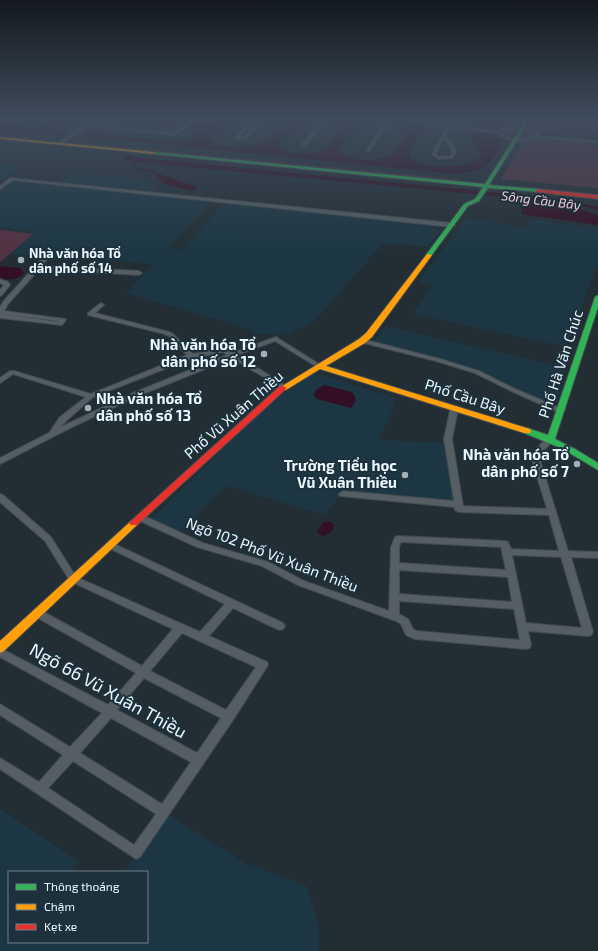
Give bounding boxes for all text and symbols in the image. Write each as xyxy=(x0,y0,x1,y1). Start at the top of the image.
water label: Sông Cầu Bây xyxy=(500,187,582,213)
place label: Nhà văn hóa Tổ dân phố số 14 xyxy=(29,245,121,276)
marker: Nhà văn hóa Tổ dân phố số 14 xyxy=(16,255,26,265)
street label: Phố Hà Văn Chúc xyxy=(534,307,586,420)
place label: Nhà văn hóa Tổ dân phố số 12 xyxy=(150,335,256,370)
marker: Nhà văn hóa Tổ dân phố số 12 xyxy=(259,349,269,359)
street label: Phố Vũ Xuân Thiều xyxy=(180,366,286,462)
street label: Phố Cầu Bây xyxy=(423,375,508,418)
place label: Nhà văn hóa Tổ dân phố số 13 xyxy=(96,389,202,424)
marker: Nhà văn hóa Tổ dân phố số 13 xyxy=(83,403,93,413)
place label: Nhà văn hóa Tổ dân phố số 7 xyxy=(463,445,569,480)
place label: Trường Tiểu học Vũ Xuân Thiều xyxy=(284,456,397,491)
marker: Nhà văn hóa Tổ dân phố số 7 xyxy=(572,459,582,469)
marker: Trường Tiểu học Vũ Xuân Thiều xyxy=(400,470,410,480)
street label: Ngõ 102 Phố Vũ Xuân Thiều xyxy=(184,513,361,595)
street label: Ngõ 66 Vũ Xuân Thiều xyxy=(26,638,191,742)
legend xyxy=(8,871,148,943)
text: Thông thoáng xyxy=(44,879,120,893)
text: Chậm xyxy=(44,899,75,914)
text: Kẹt xe xyxy=(44,919,77,934)

